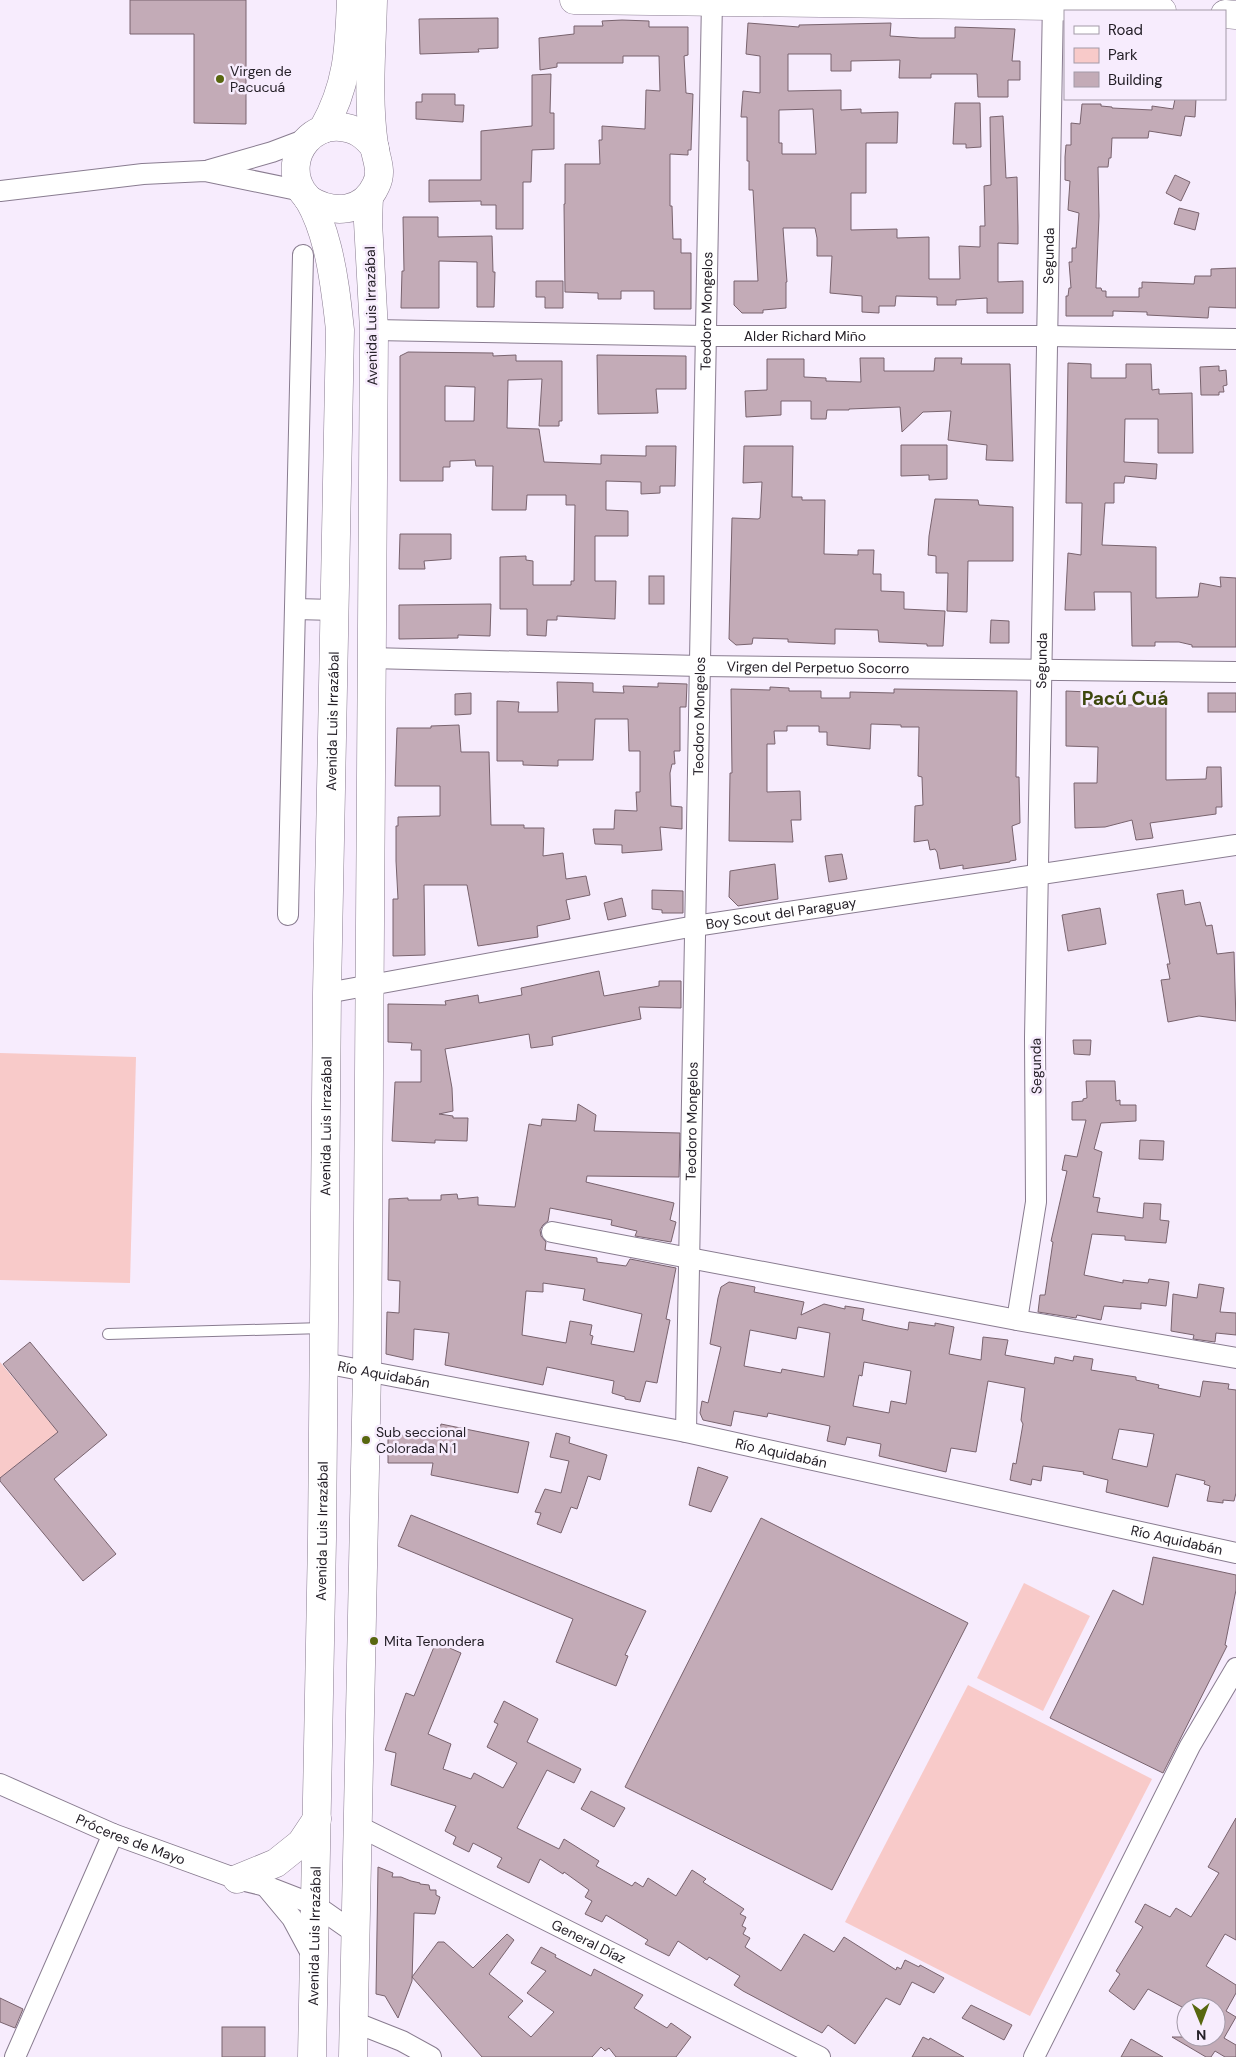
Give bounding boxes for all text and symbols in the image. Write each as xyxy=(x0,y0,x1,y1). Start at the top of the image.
legend xyxy=(1064,10,1226,100)
text: Road xyxy=(1108,20,1143,40)
text: Park xyxy=(1108,45,1138,65)
place label: Virgen de Pacucuá xyxy=(230,62,292,96)
text: Building xyxy=(1108,70,1163,90)
marker: Virgen de Pacucuá xyxy=(214,73,226,85)
street label: Segunda xyxy=(1039,227,1058,284)
street label: Avenida Luis Irrazábal xyxy=(361,246,381,386)
street label: Teodoro Mongelos xyxy=(696,252,716,371)
street label: Alder Richard Miño xyxy=(744,327,866,345)
street label: Segunda xyxy=(1032,632,1051,689)
street label: Avenida Luis Irrazábal xyxy=(322,651,343,791)
street label: Teodoro Mongelos xyxy=(689,656,709,776)
street label: Virgen del Perpetuo Socorro xyxy=(726,657,909,677)
district label: Pacú Cuá xyxy=(1082,686,1168,711)
street label: Boy Scout del Paraguay xyxy=(704,893,858,933)
street label: Segunda xyxy=(1027,1038,1045,1094)
street label: Avenida Luis Irrazábal xyxy=(316,1056,335,1196)
street label: Teodoro Mongelos xyxy=(682,1061,702,1181)
street label: Río Aquidabán xyxy=(336,1357,432,1392)
place label: Sub seccional Colorada N 1 xyxy=(376,1423,466,1457)
marker: Sub seccional Colorada N 1 xyxy=(360,1434,372,1446)
street label: Río Aquidabán xyxy=(734,1434,829,1472)
street label: Avenida Luis Irrazábal xyxy=(312,1461,332,1601)
street label: Río Aquidabán xyxy=(1129,1521,1224,1559)
place label: Mita Tenondera xyxy=(384,1632,484,1650)
marker: Mita Tenondera xyxy=(368,1635,380,1647)
street label: Próceres de Mayo xyxy=(73,1810,188,1869)
street label: Avenida Luis Irrazábal xyxy=(304,1866,325,2006)
street label: General Díaz xyxy=(548,1915,629,1968)
north arrow xyxy=(1176,1997,1226,2047)
text: N xyxy=(1196,2026,1206,2044)

